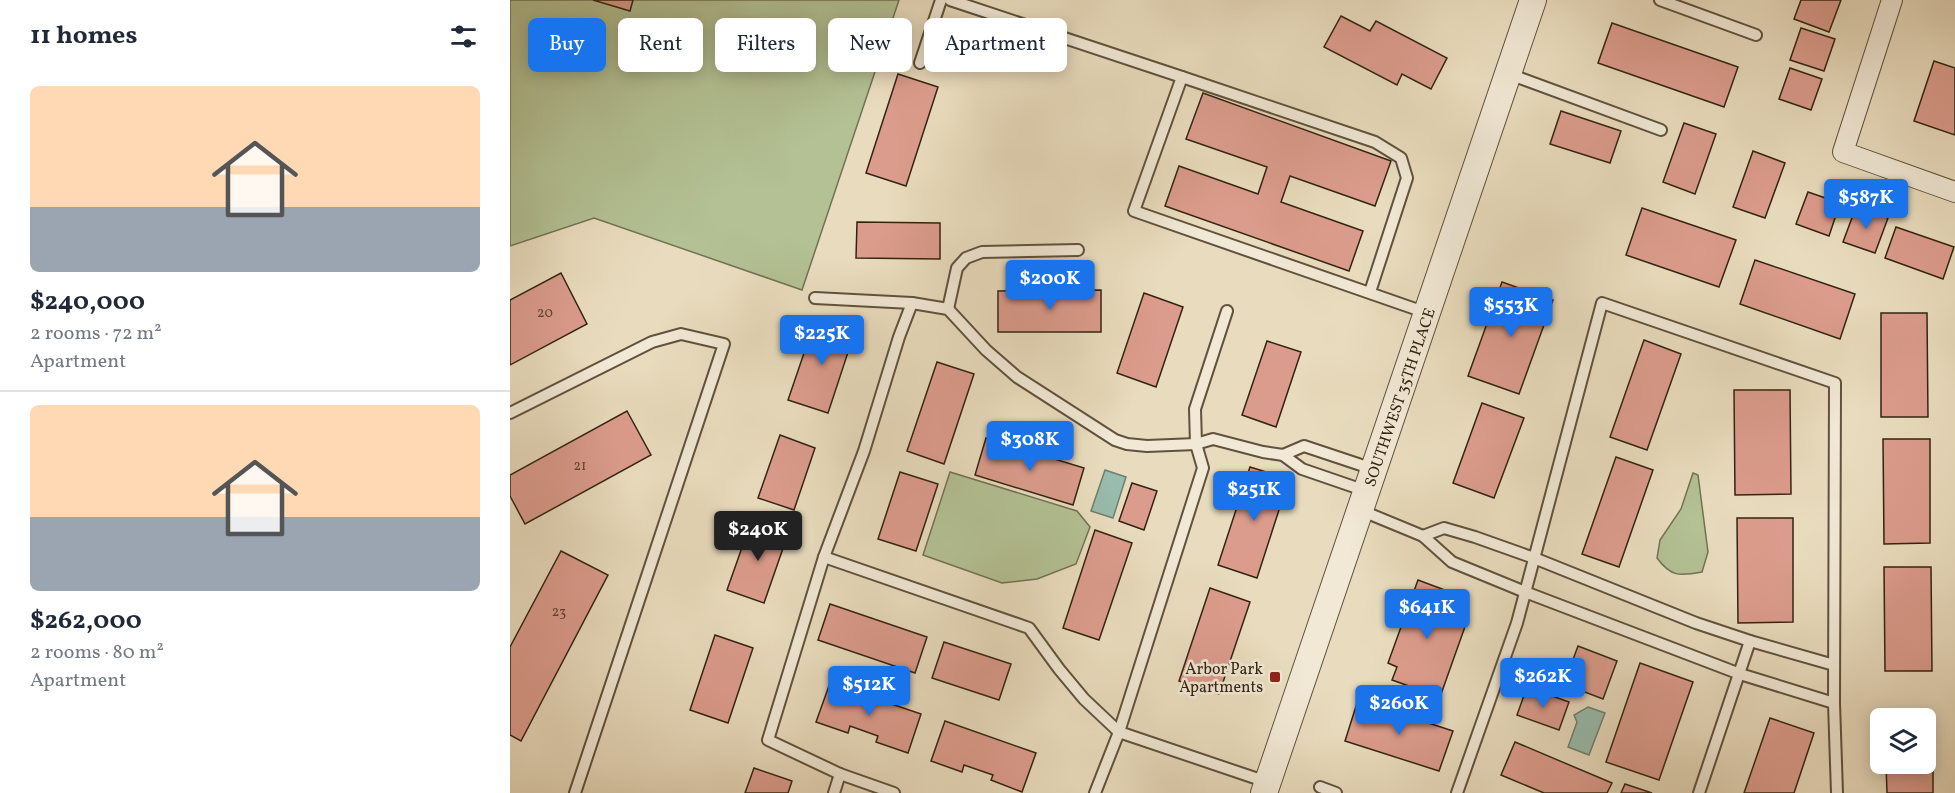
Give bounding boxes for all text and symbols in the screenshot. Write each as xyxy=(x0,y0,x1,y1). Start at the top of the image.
text: 11 homes xyxy=(30,18,137,54)
chip: Buy xyxy=(528,18,606,72)
chip: Rent xyxy=(618,18,703,72)
chip: Filters xyxy=(715,18,816,72)
chip: New xyxy=(828,18,912,72)
chip: Apartment xyxy=(924,18,1067,72)
icon: filters xyxy=(447,20,480,53)
icon: home xyxy=(201,125,309,233)
pin: $587K xyxy=(1824,179,1908,230)
text: $587K xyxy=(1838,184,1894,212)
pin: $200K xyxy=(1008,260,1092,311)
text: $200K xyxy=(1020,265,1080,293)
text: $240,000 xyxy=(30,284,145,320)
pin: $553K xyxy=(1469,287,1553,338)
text: $553K xyxy=(1483,292,1539,320)
house number: 20 xyxy=(537,304,553,323)
street label: SOUTHWEST 35TH PLACE xyxy=(1360,305,1442,490)
pin: $225K xyxy=(780,315,864,366)
text: 2 rooms · 72 m² xyxy=(30,320,162,348)
text: $225K xyxy=(794,320,850,348)
text: Apartment xyxy=(30,348,126,376)
pin: $308K xyxy=(988,421,1072,472)
text: $308K xyxy=(1001,426,1059,454)
icon: home xyxy=(201,444,309,552)
house number: 21 xyxy=(574,457,586,476)
pin: $251K xyxy=(1212,471,1296,522)
text: $251K xyxy=(1227,476,1281,504)
pin: $240K xyxy=(716,511,800,562)
text: $240K xyxy=(728,516,788,544)
pin: $641K xyxy=(1385,589,1469,640)
text: $641K xyxy=(1399,594,1455,622)
text: $262,000 xyxy=(30,603,142,639)
house number: 23 xyxy=(552,603,566,622)
text: 2 rooms · 80 m² xyxy=(30,639,164,667)
pin: $262K xyxy=(1501,658,1585,709)
place label: Arbor Park Apartments xyxy=(1179,659,1263,699)
text: $262K xyxy=(1514,663,1572,691)
pin: $512K xyxy=(827,666,911,717)
text: Apartment xyxy=(30,667,126,695)
marker: Arbor Park Apartments xyxy=(1268,670,1282,684)
text: $512K xyxy=(842,671,896,699)
pin: $260K xyxy=(1357,685,1441,736)
text: $260K xyxy=(1369,690,1429,718)
map controls xyxy=(1870,708,1936,774)
button: layers xyxy=(1870,708,1936,774)

